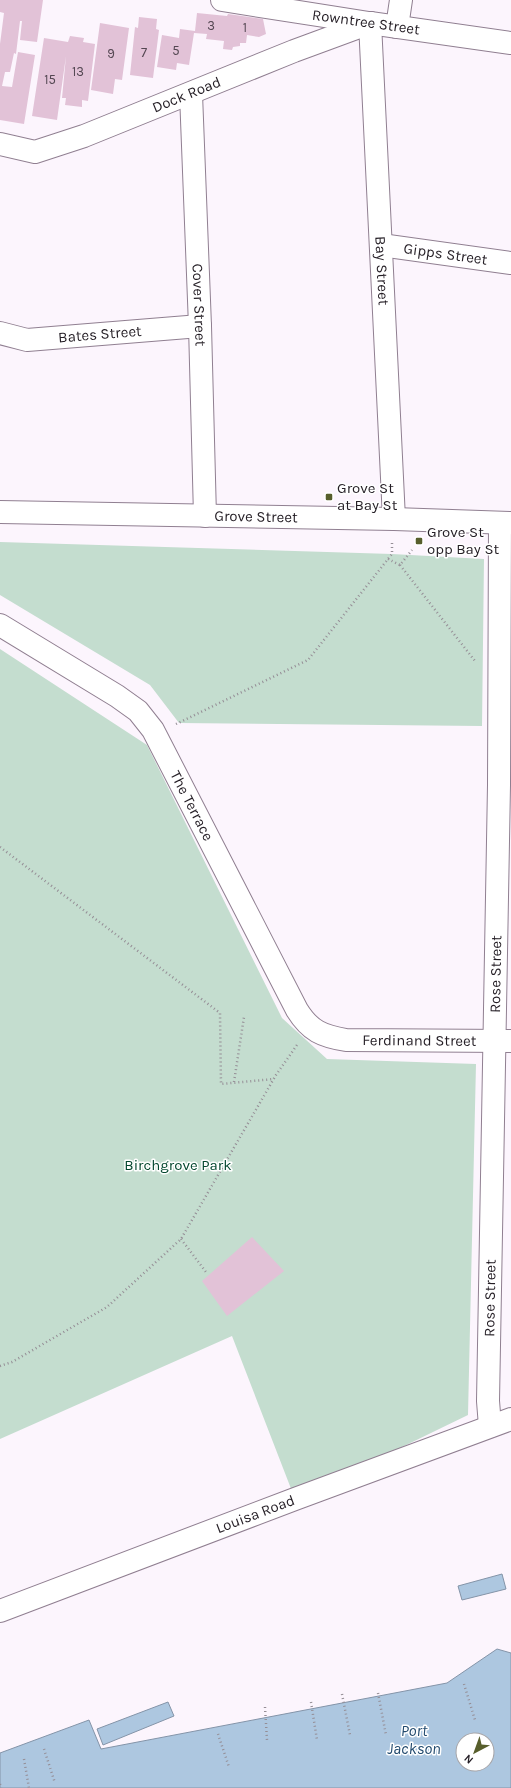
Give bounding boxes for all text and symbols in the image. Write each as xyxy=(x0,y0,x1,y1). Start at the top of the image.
street label: Rowntree Street xyxy=(311,6,421,39)
house number: 3 xyxy=(207,18,215,33)
house number: 1 xyxy=(243,20,247,35)
house number: 5 xyxy=(172,43,180,58)
house number: 7 xyxy=(141,45,147,60)
house number: 9 xyxy=(107,46,115,61)
house number: 13 xyxy=(72,64,84,79)
house number: 15 xyxy=(44,72,56,87)
street label: Dock Road xyxy=(150,73,223,116)
street label: Bay Street xyxy=(371,236,393,306)
street label: Gipps Street xyxy=(402,239,489,269)
street label: Cover Street xyxy=(189,263,210,347)
street label: Bates Street xyxy=(57,322,143,346)
place label: Grove St at Bay St xyxy=(337,479,398,514)
marker: Grove St at Bay St xyxy=(324,492,334,502)
street label: Grove Street xyxy=(214,507,298,526)
place label: Grove St opp Bay St xyxy=(427,523,499,558)
marker: Grove St opp Bay St xyxy=(414,536,424,546)
street label: The Terrace xyxy=(166,768,217,844)
street label: Rose Street xyxy=(486,935,505,1013)
street label: Ferdinand Street xyxy=(362,1031,477,1050)
park label: Birchgrove Park xyxy=(124,1156,232,1174)
street label: Rose Street xyxy=(480,1259,500,1337)
street label: Louisa Road xyxy=(213,1491,297,1537)
water label: Port Jackson xyxy=(387,1721,441,1758)
north arrow xyxy=(455,1732,495,1772)
text: N xyxy=(462,1752,476,1767)

